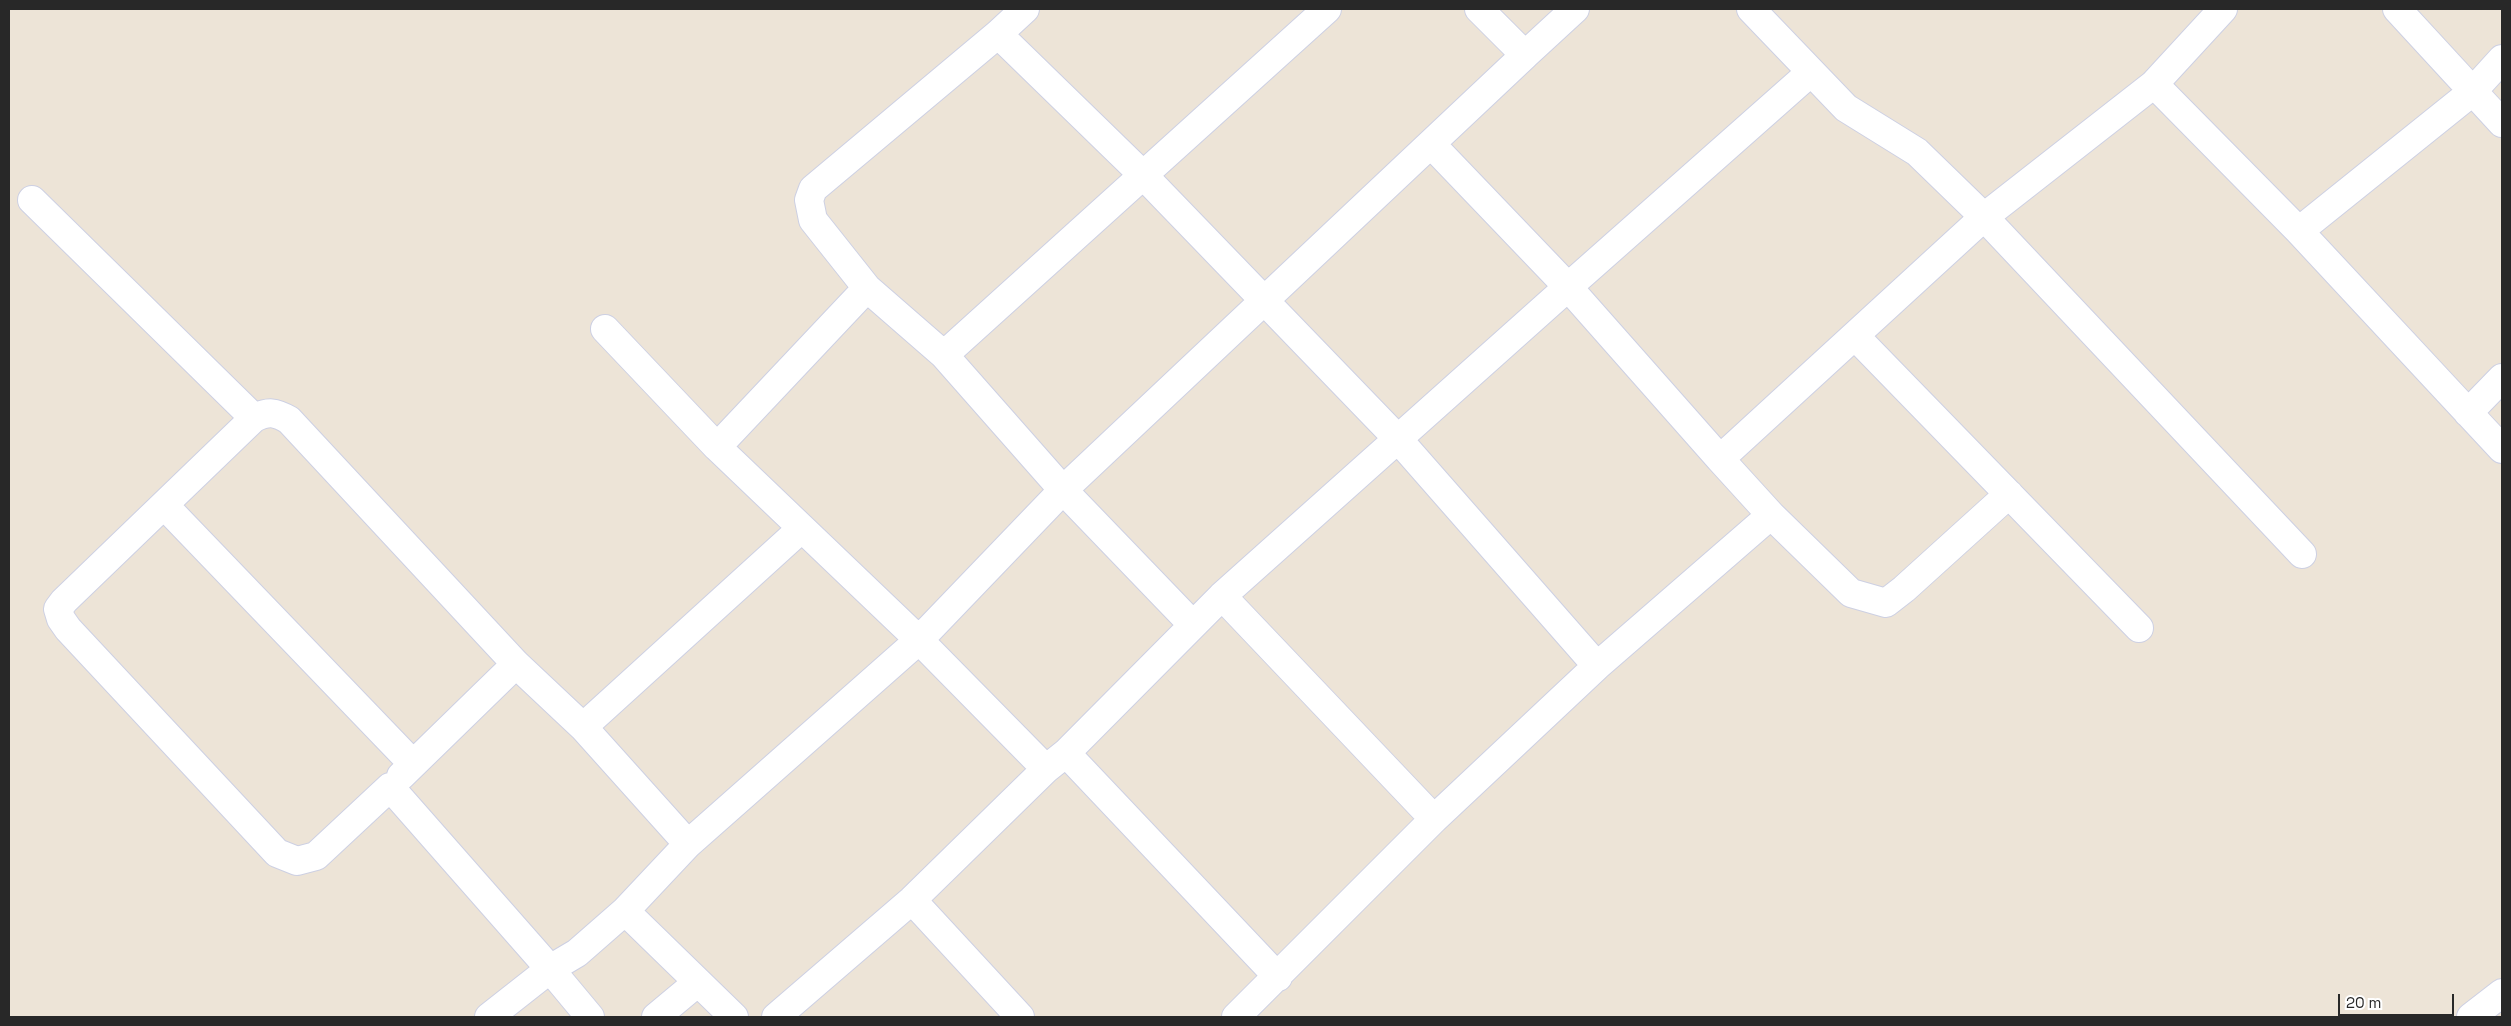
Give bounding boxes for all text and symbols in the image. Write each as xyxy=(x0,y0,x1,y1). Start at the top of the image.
scale bar xyxy=(2341,984,2457,1016)
text: 20 m xyxy=(2346,993,2381,1012)

